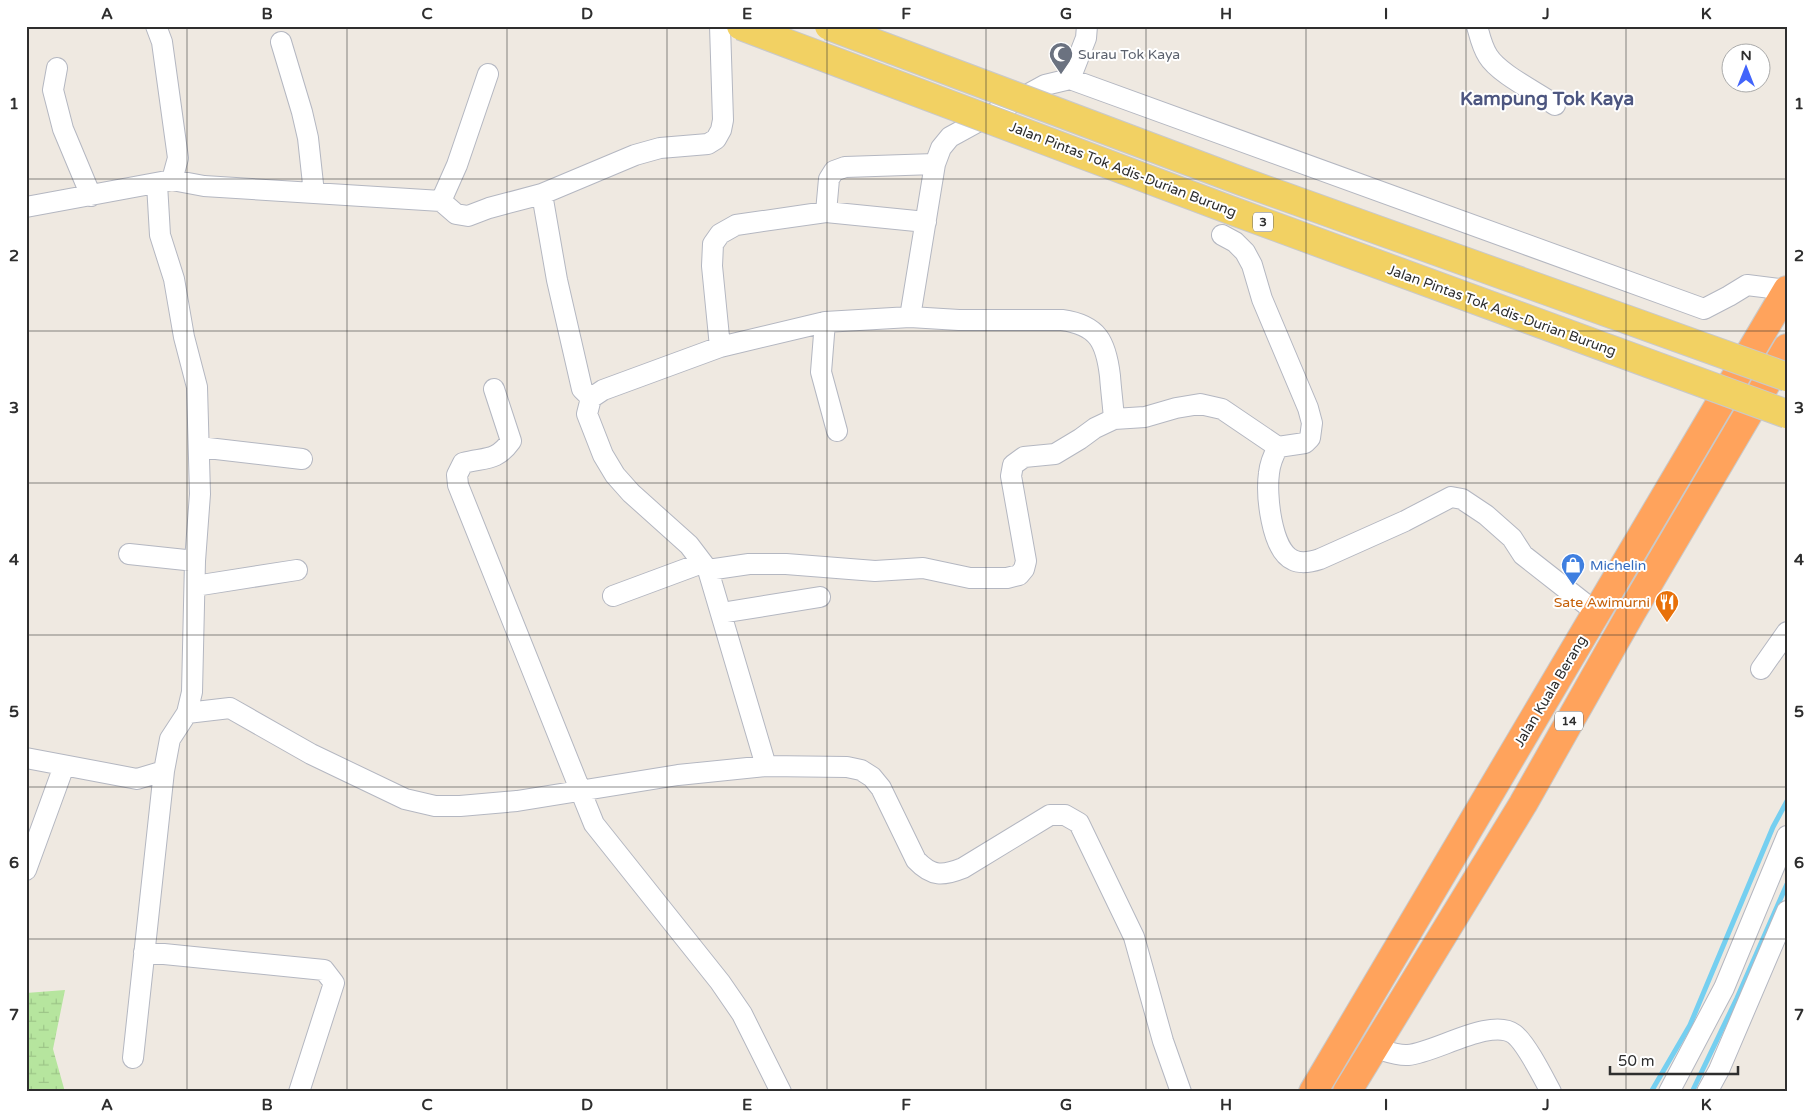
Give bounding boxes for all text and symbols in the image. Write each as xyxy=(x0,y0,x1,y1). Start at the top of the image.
text: A xyxy=(101,4,113,24)
text: B xyxy=(261,4,273,24)
text: C xyxy=(421,4,433,24)
text: D xyxy=(581,4,593,24)
text: E xyxy=(742,4,752,24)
text: F xyxy=(901,4,911,24)
text: G xyxy=(1060,4,1072,24)
text: H xyxy=(1220,4,1232,24)
text: I xyxy=(1384,4,1388,24)
text: J xyxy=(1541,4,1550,24)
text: K xyxy=(1701,4,1712,24)
mosque icon: Surau Tok Kaya xyxy=(1048,41,1074,75)
north arrow xyxy=(1720,42,1770,92)
place label: Surau Tok Kaya xyxy=(1078,46,1180,63)
text: N xyxy=(1740,47,1752,64)
district label: Kampung Tok Kaya xyxy=(1460,88,1634,111)
text: 1 xyxy=(9,94,19,114)
text: 1 xyxy=(1794,94,1804,114)
street label: Jalan Pintas Tok Adis-Durian Burung xyxy=(1007,118,1239,221)
road number: 3 xyxy=(1253,212,1273,232)
text: 2 xyxy=(9,246,19,266)
text: 2 xyxy=(1794,246,1804,266)
street label: Jalan Pintas Tok Adis-Durian Burung xyxy=(1385,261,1619,360)
text: 3 xyxy=(9,398,19,418)
text: 3 xyxy=(1794,398,1804,418)
text: 4 xyxy=(9,550,19,570)
text: 4 xyxy=(1794,550,1804,570)
shop icon: Michelin xyxy=(1560,552,1586,586)
place label: Michelin xyxy=(1590,557,1646,574)
restaurant icon: Sate Awimurni xyxy=(1654,589,1680,623)
place label: Sate Awimurni xyxy=(1554,594,1650,611)
street label: Jalan Kuala Berang xyxy=(1510,633,1590,750)
text: 5 xyxy=(9,702,19,722)
text: 5 xyxy=(1794,702,1804,722)
road number: 14 xyxy=(1555,711,1583,730)
text: 6 xyxy=(9,853,19,873)
text: 6 xyxy=(1794,853,1804,873)
text: 7 xyxy=(9,1005,19,1025)
text: 7 xyxy=(1794,1005,1804,1025)
scale bar xyxy=(1610,1043,1738,1075)
text: 50 m xyxy=(1618,1052,1655,1070)
text: A xyxy=(101,1095,113,1115)
text: B xyxy=(261,1095,273,1115)
text: C xyxy=(421,1095,433,1115)
text: D xyxy=(581,1095,593,1115)
text: E xyxy=(742,1095,752,1115)
text: F xyxy=(901,1095,911,1115)
text: G xyxy=(1060,1095,1072,1115)
text: H xyxy=(1220,1095,1232,1115)
text: I xyxy=(1384,1095,1388,1115)
text: J xyxy=(1541,1095,1550,1115)
text: K xyxy=(1701,1095,1712,1115)

